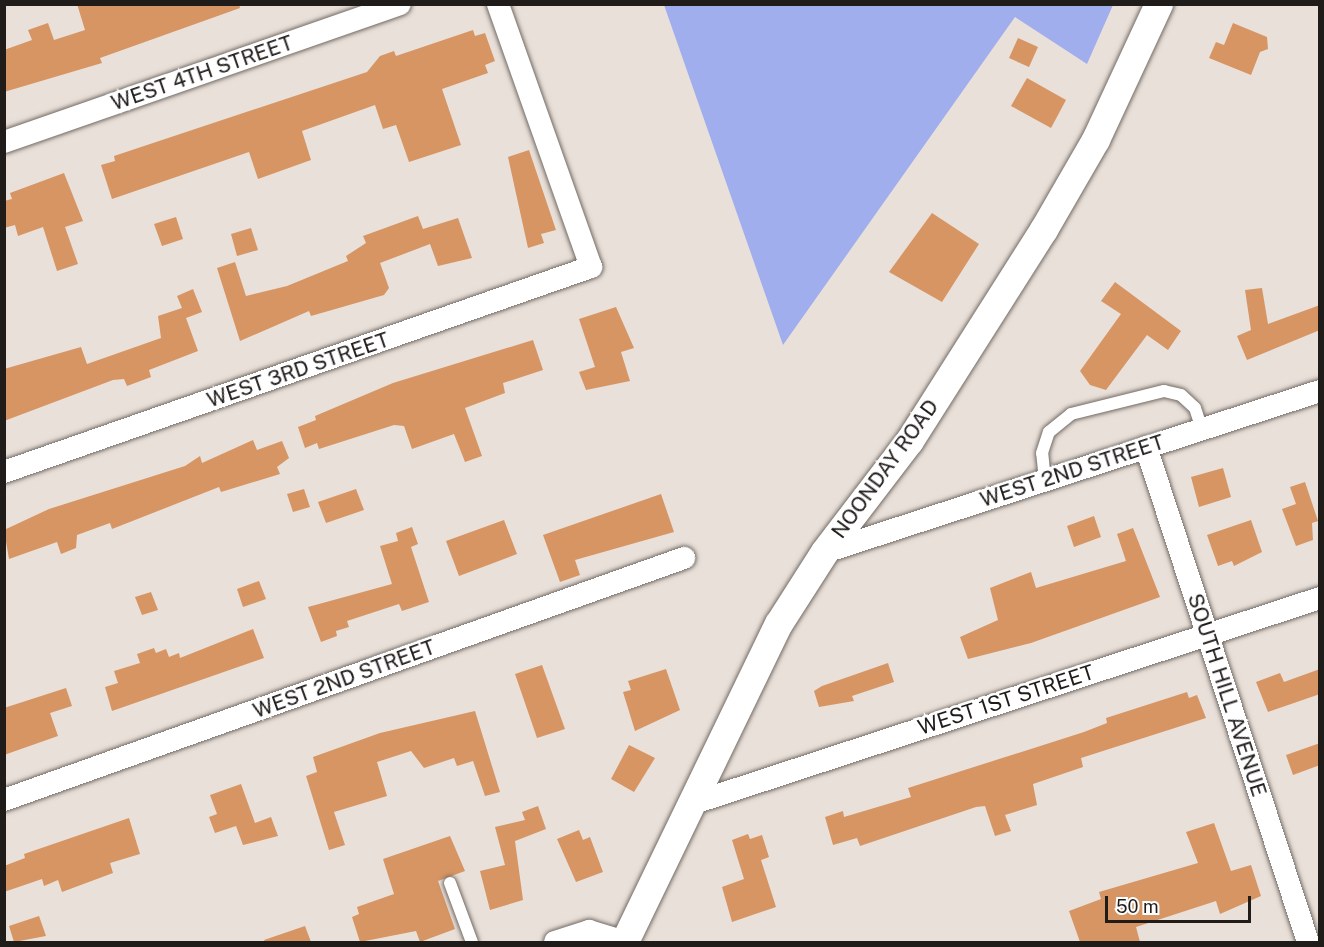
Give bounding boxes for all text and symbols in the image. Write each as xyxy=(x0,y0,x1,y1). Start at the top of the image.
street label: WEST 4TH STREET xyxy=(108,30,296,116)
street label: WEST 3RD STREET xyxy=(204,327,392,413)
street label: NOONDAY ROAD xyxy=(826,395,944,543)
street label: WEST 2ND STREET xyxy=(977,429,1167,513)
street label: SOUTH HILL AVENUE xyxy=(1182,590,1272,800)
street label: WEST 2ND STREET xyxy=(250,634,438,724)
street label: WEST 1ST STREET xyxy=(915,660,1097,740)
scale bar xyxy=(1108,884,1254,922)
text: 50 m xyxy=(1116,896,1159,917)

